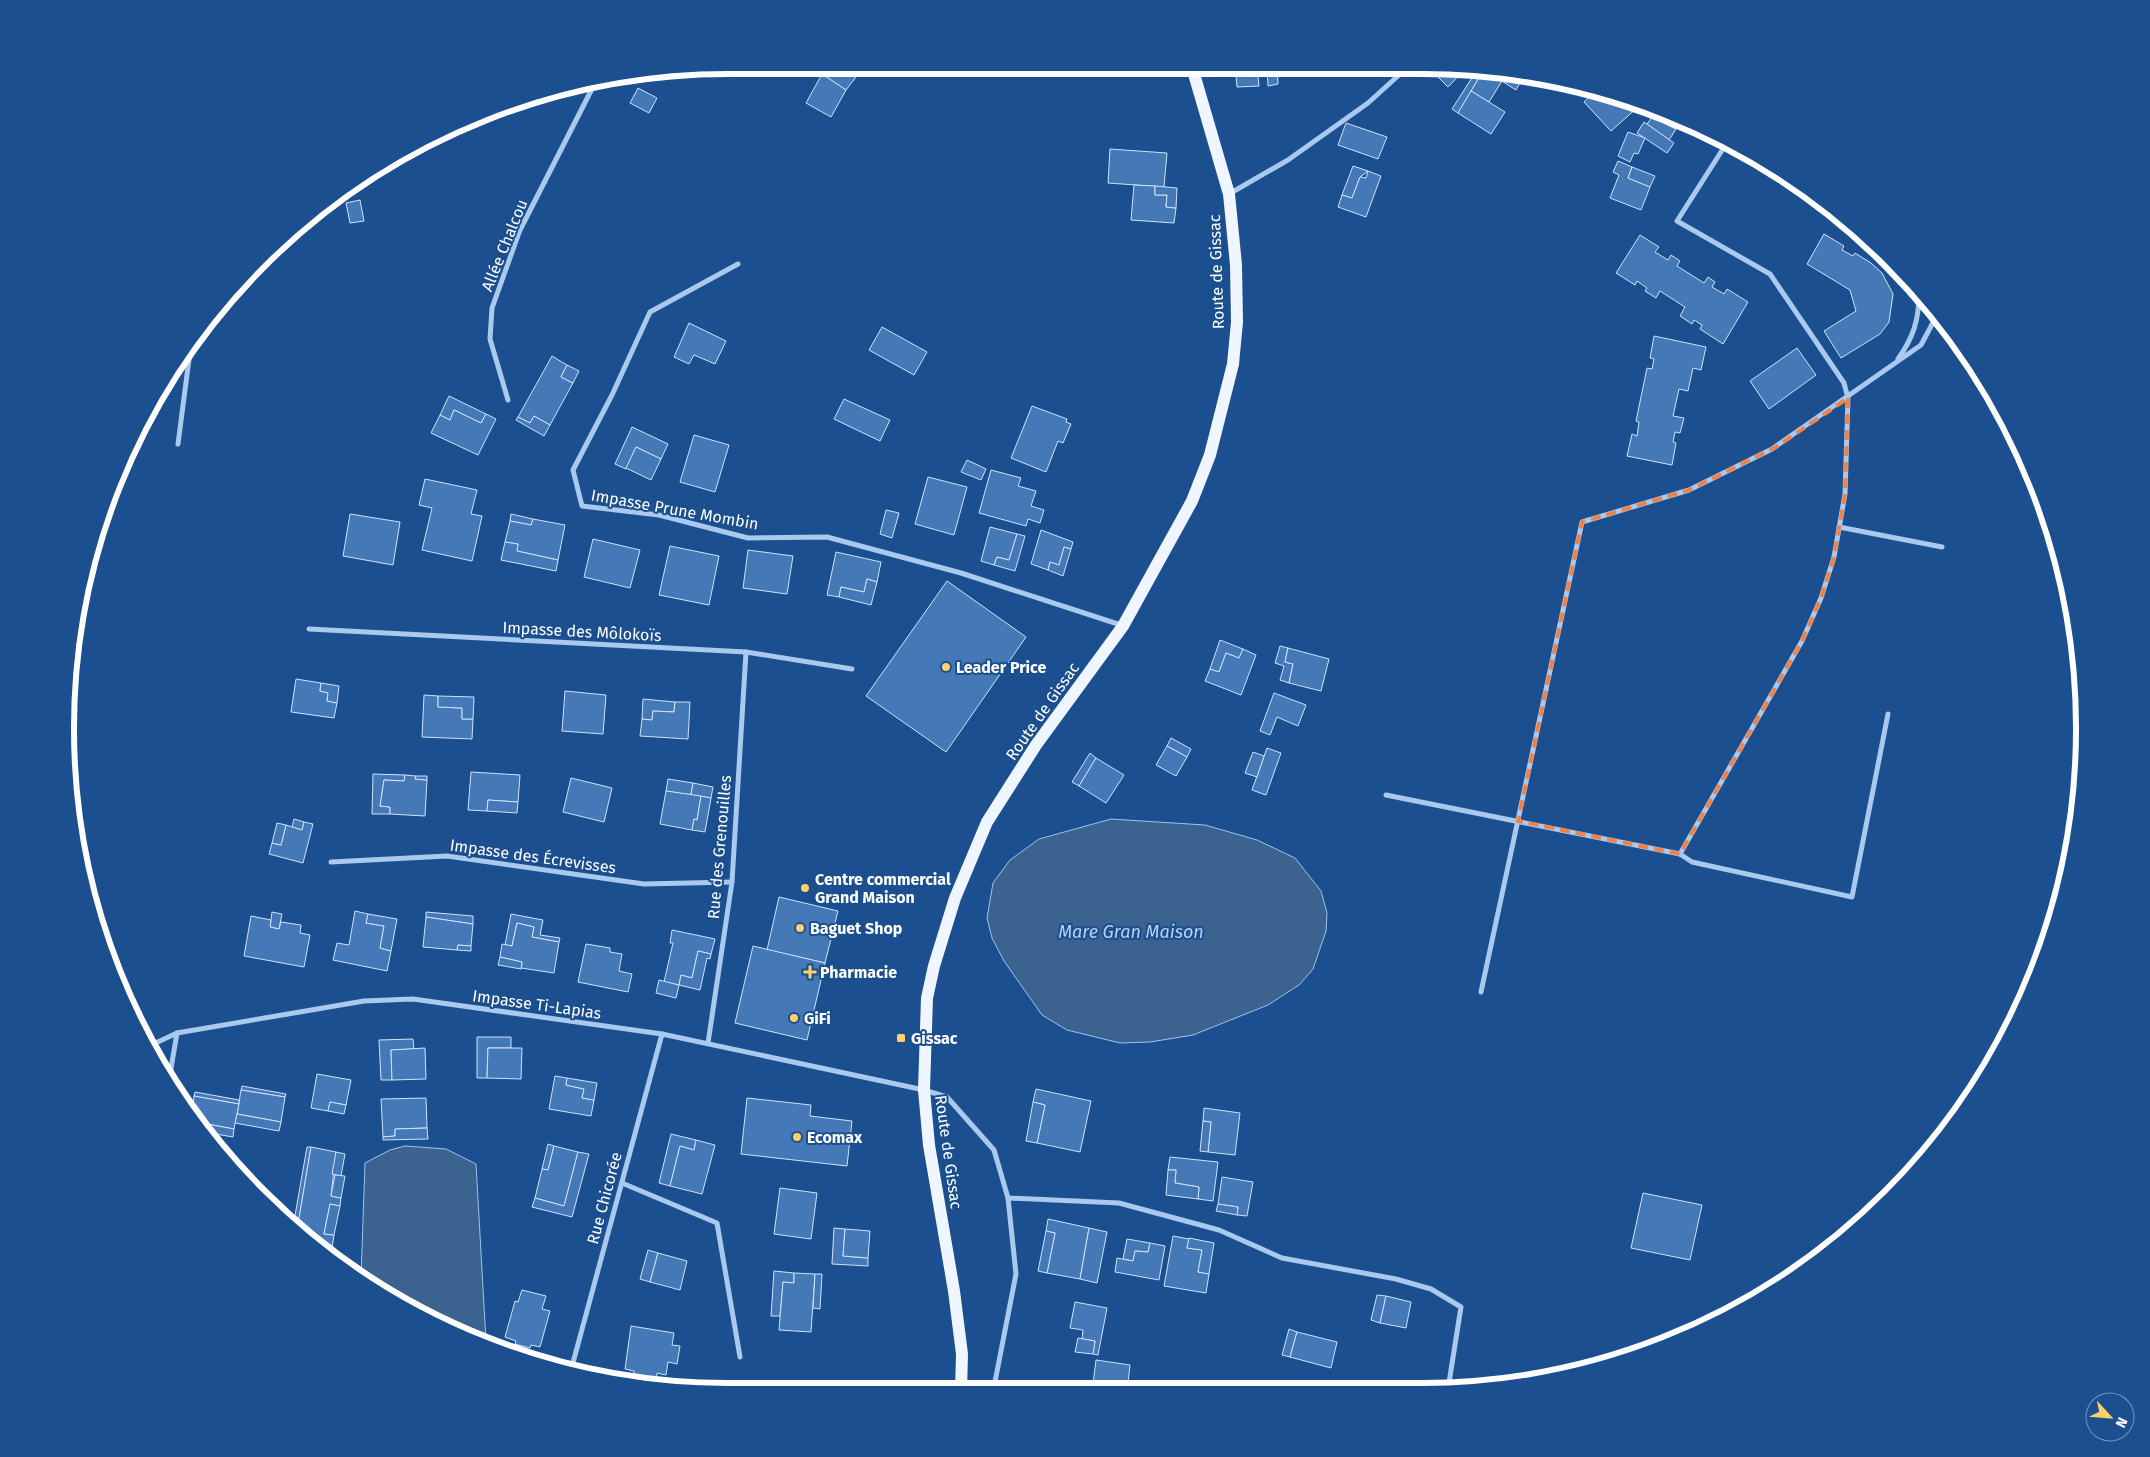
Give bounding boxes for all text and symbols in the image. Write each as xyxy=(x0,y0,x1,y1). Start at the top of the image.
street label: Allée Chalcou xyxy=(477,196,532,294)
street label: Route de Gissac xyxy=(1205,214,1228,330)
street label: Impasse Prune Mombin xyxy=(590,485,760,534)
street label: Impasse des Môlokoïs xyxy=(502,618,662,645)
place label: Leader Price xyxy=(956,658,1046,677)
street label: Route de Gissac xyxy=(1002,659,1083,764)
marker: Leader Price xyxy=(940,661,952,673)
street label: Rue des Grenouilles xyxy=(704,774,735,920)
street label: Impasse des Écrevisses xyxy=(449,834,617,878)
place label: Centre commercial Grand Maison xyxy=(815,870,951,907)
marker: Centre commercial Grand Maison xyxy=(799,882,811,894)
place label: Baguet Shop xyxy=(810,919,902,938)
water label: Mare Gran Maison xyxy=(1058,921,1204,943)
marker: Baguet Shop xyxy=(794,922,806,934)
place label: Pharmacie xyxy=(820,963,897,982)
marker: Pharmacie xyxy=(804,966,816,978)
street label: Impasse Ti-Lapias xyxy=(471,986,603,1023)
place label: GiFi xyxy=(804,1009,831,1028)
marker: GiFi xyxy=(788,1012,800,1024)
place label: Gissac xyxy=(911,1029,958,1048)
marker: Gissac xyxy=(895,1032,907,1044)
street label: Route de Gissac xyxy=(931,1094,966,1211)
place label: Ecomax xyxy=(807,1128,863,1147)
marker: Ecomax xyxy=(791,1131,803,1143)
street label: Rue Chicorée xyxy=(583,1150,626,1246)
north arrow xyxy=(2085,1392,2135,1442)
text: N xyxy=(2112,1415,2131,1430)

